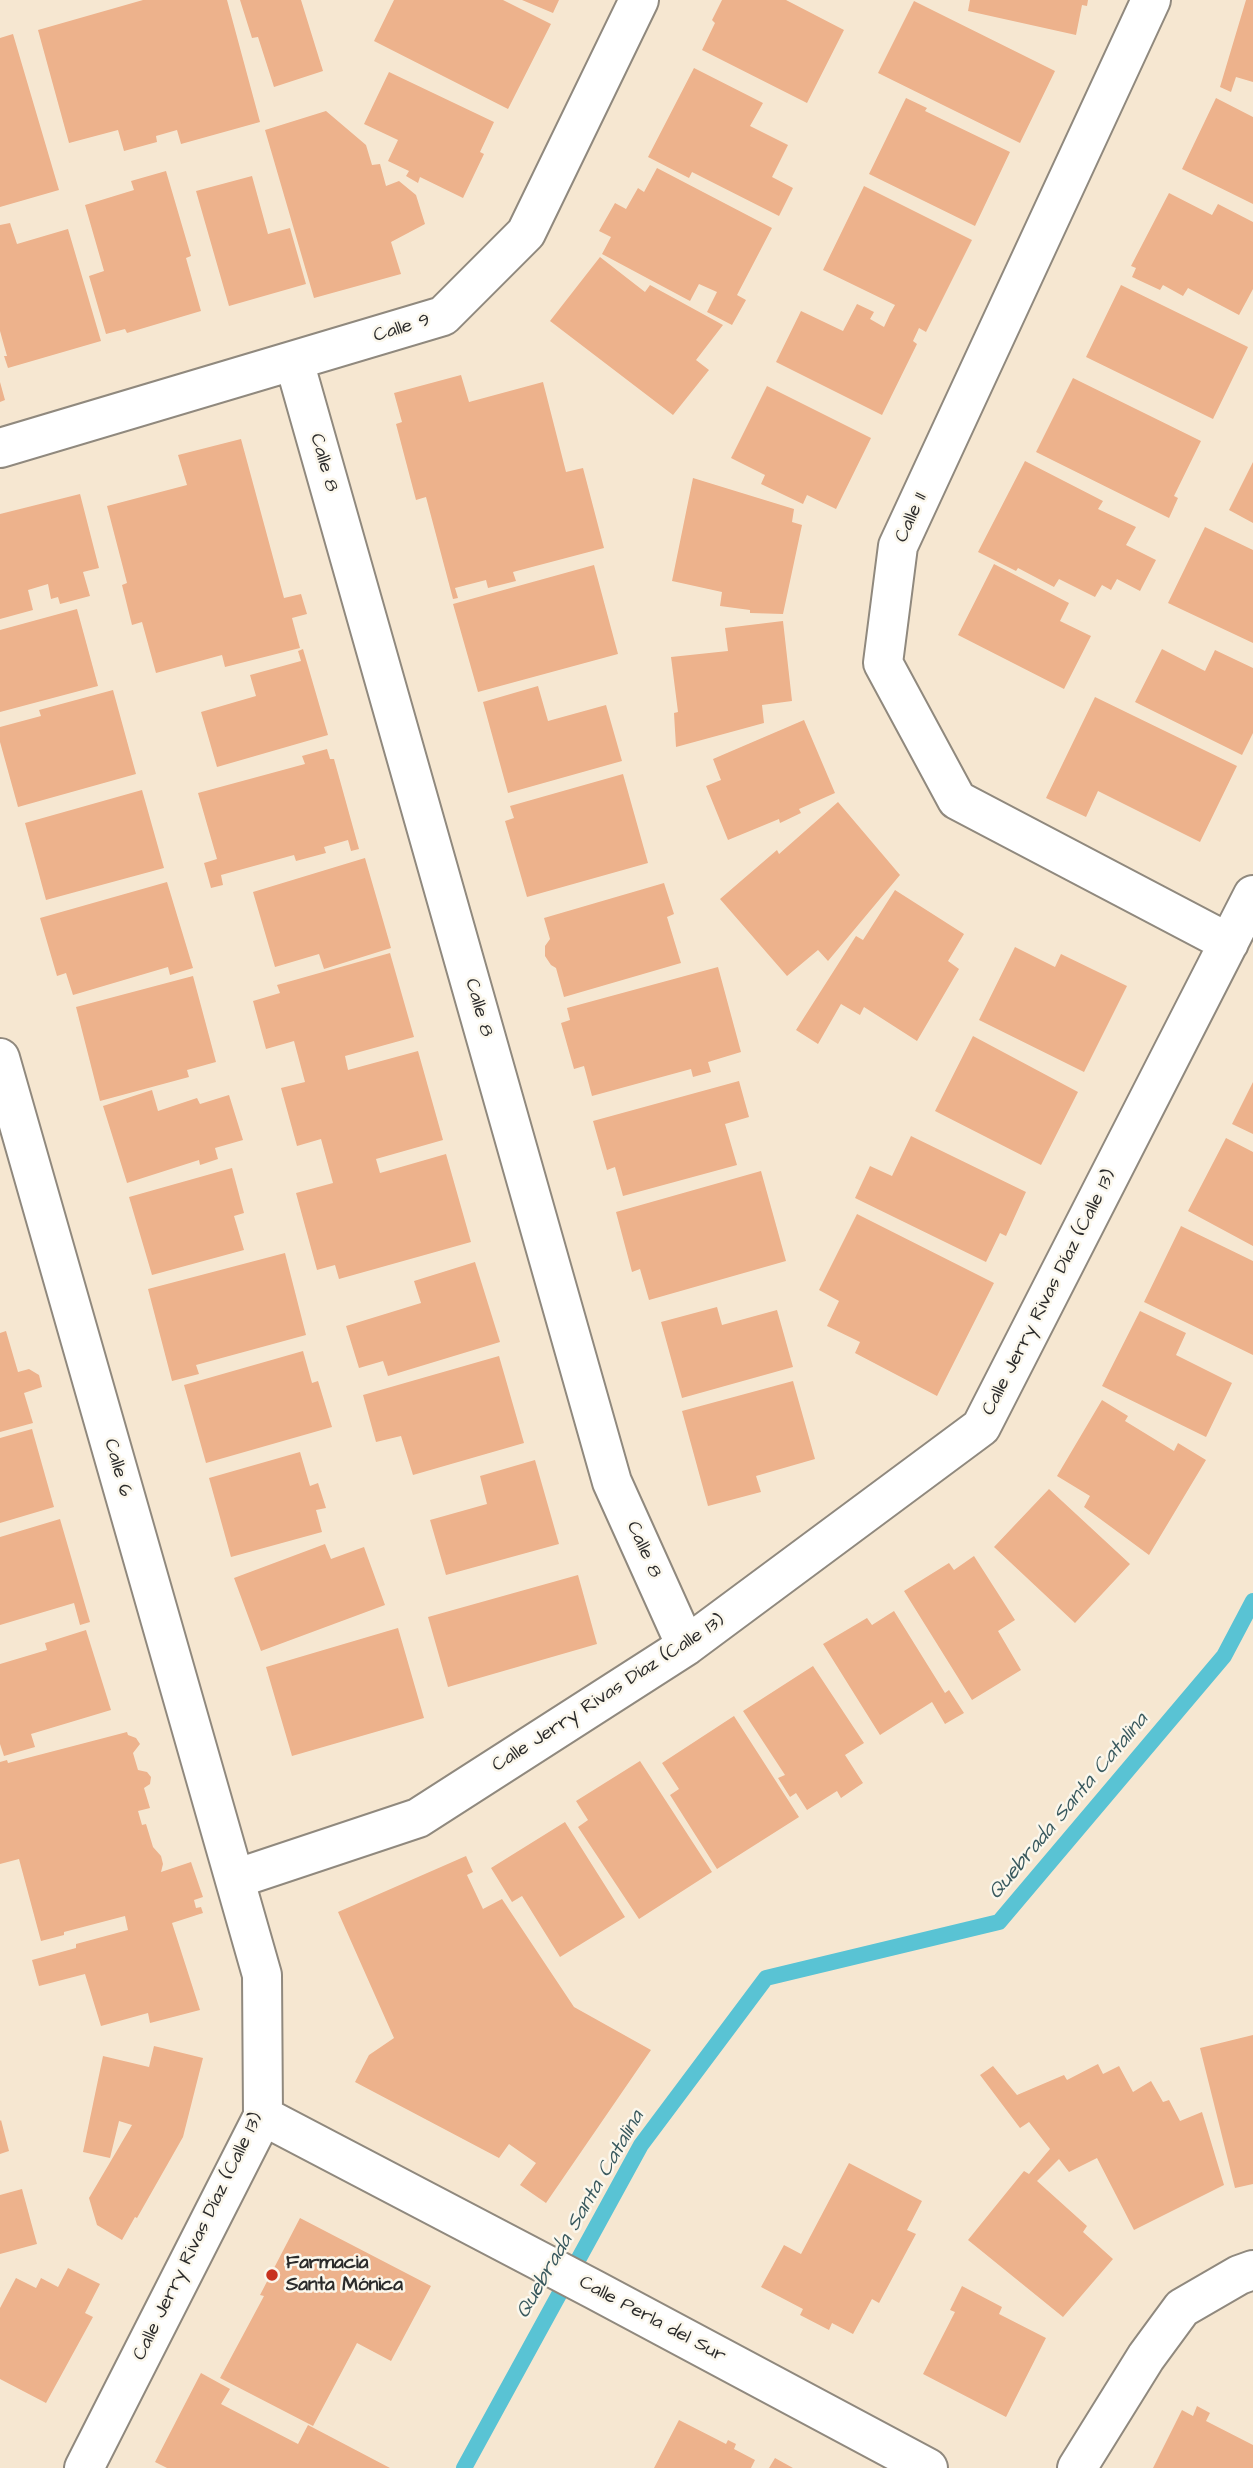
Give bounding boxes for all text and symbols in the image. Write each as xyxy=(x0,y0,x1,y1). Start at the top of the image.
street label: Calle 9 xyxy=(371,310,433,348)
street label: Calle 8 xyxy=(304,431,342,495)
street label: Calle 11 xyxy=(891,490,933,546)
street label: Calle 8 xyxy=(459,976,497,1040)
street label: Calle Jerry Rivas Díaz (Calle 13) xyxy=(978,1166,1122,1420)
street label: Calle 6 xyxy=(98,1437,136,1499)
street label: Calle 8 xyxy=(621,1518,665,1582)
street label: Calle Jerry Rivas Díaz (Calle 13) xyxy=(488,1610,730,1778)
water label: Quebrada Santa Catalina xyxy=(984,1709,1154,1905)
water label: Quebrada Santa Catalina xyxy=(511,2107,651,2323)
street label: Calle Jerry Rivas Díaz (Calle 13) xyxy=(129,2109,269,2365)
place label: Farmacia Santa Mónica xyxy=(286,2253,403,2297)
marker: Farmacia Santa Mónica xyxy=(264,2267,280,2283)
street label: Calle Perla del Sur xyxy=(575,2272,729,2368)

